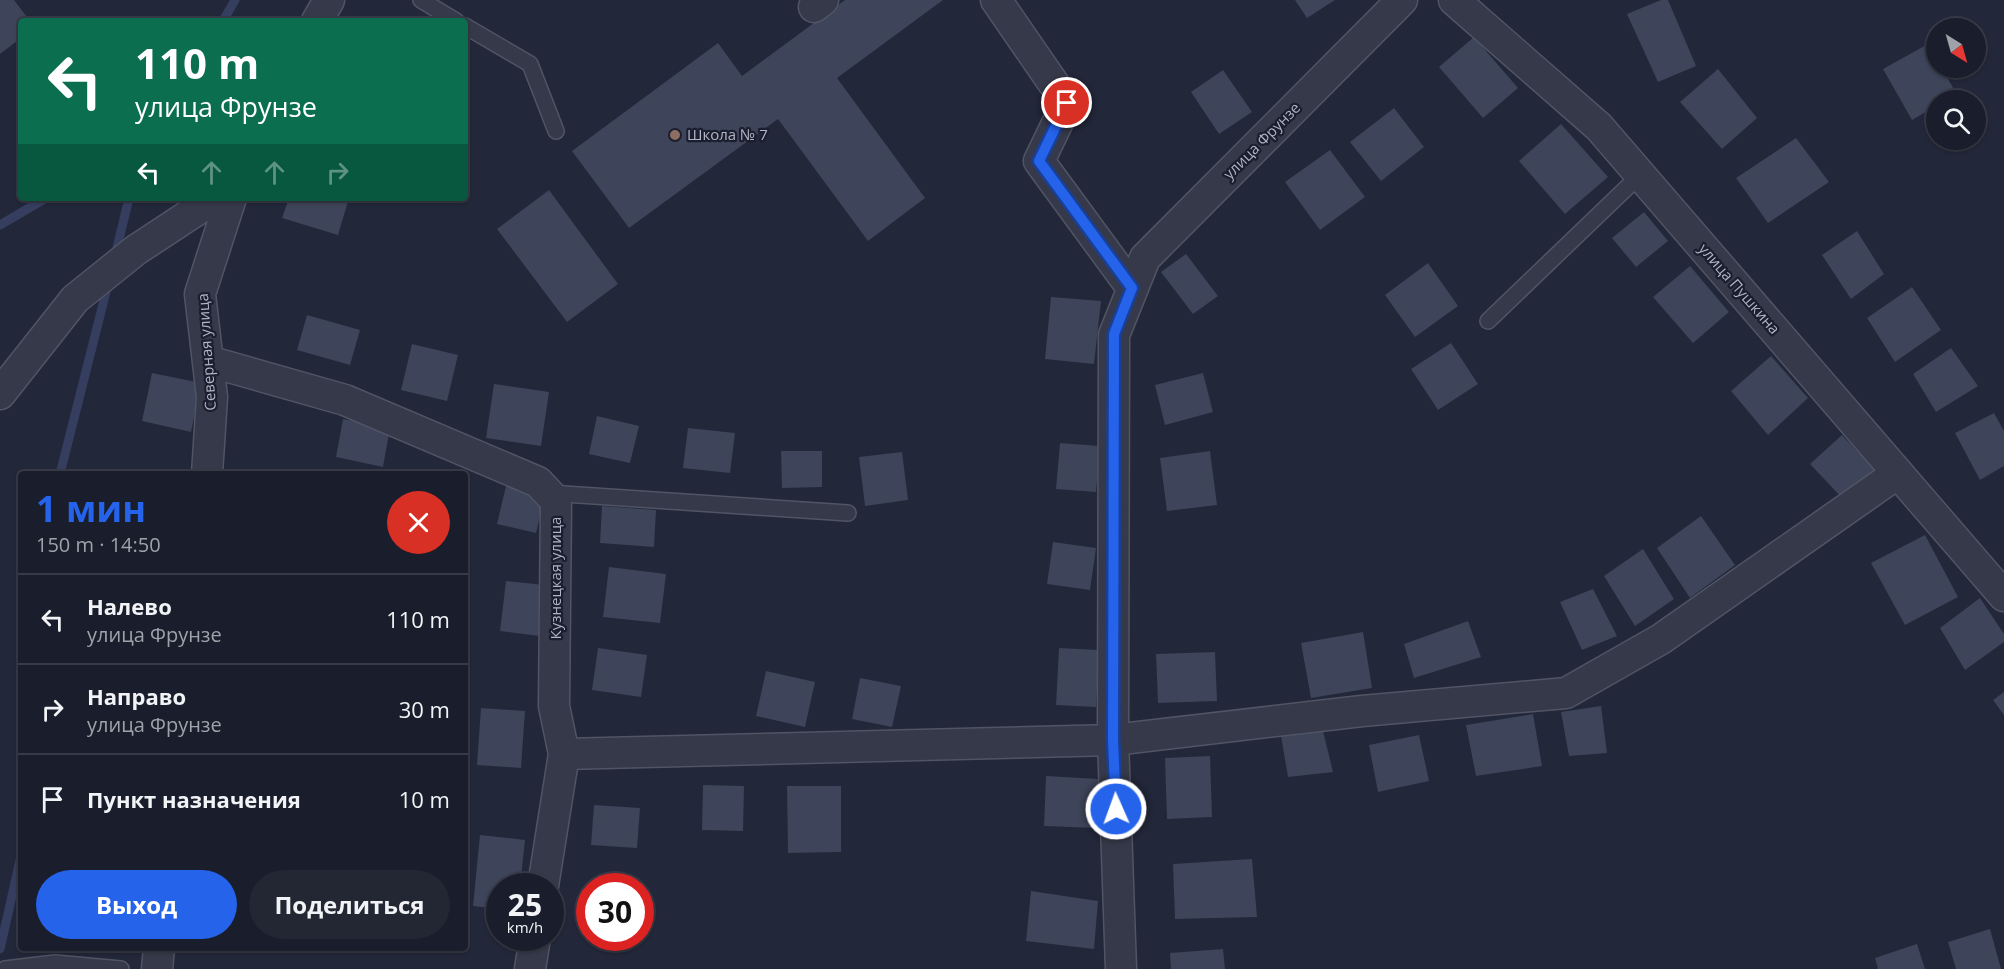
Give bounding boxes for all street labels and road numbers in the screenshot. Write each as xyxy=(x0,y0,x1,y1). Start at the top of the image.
street label: улица Фрунзе xyxy=(1218,97,1304,183)
street label: улица Пушкина xyxy=(1695,239,1785,338)
street label: Северная улица xyxy=(192,293,220,411)
street label: Кузнецкая улица xyxy=(545,517,565,639)

